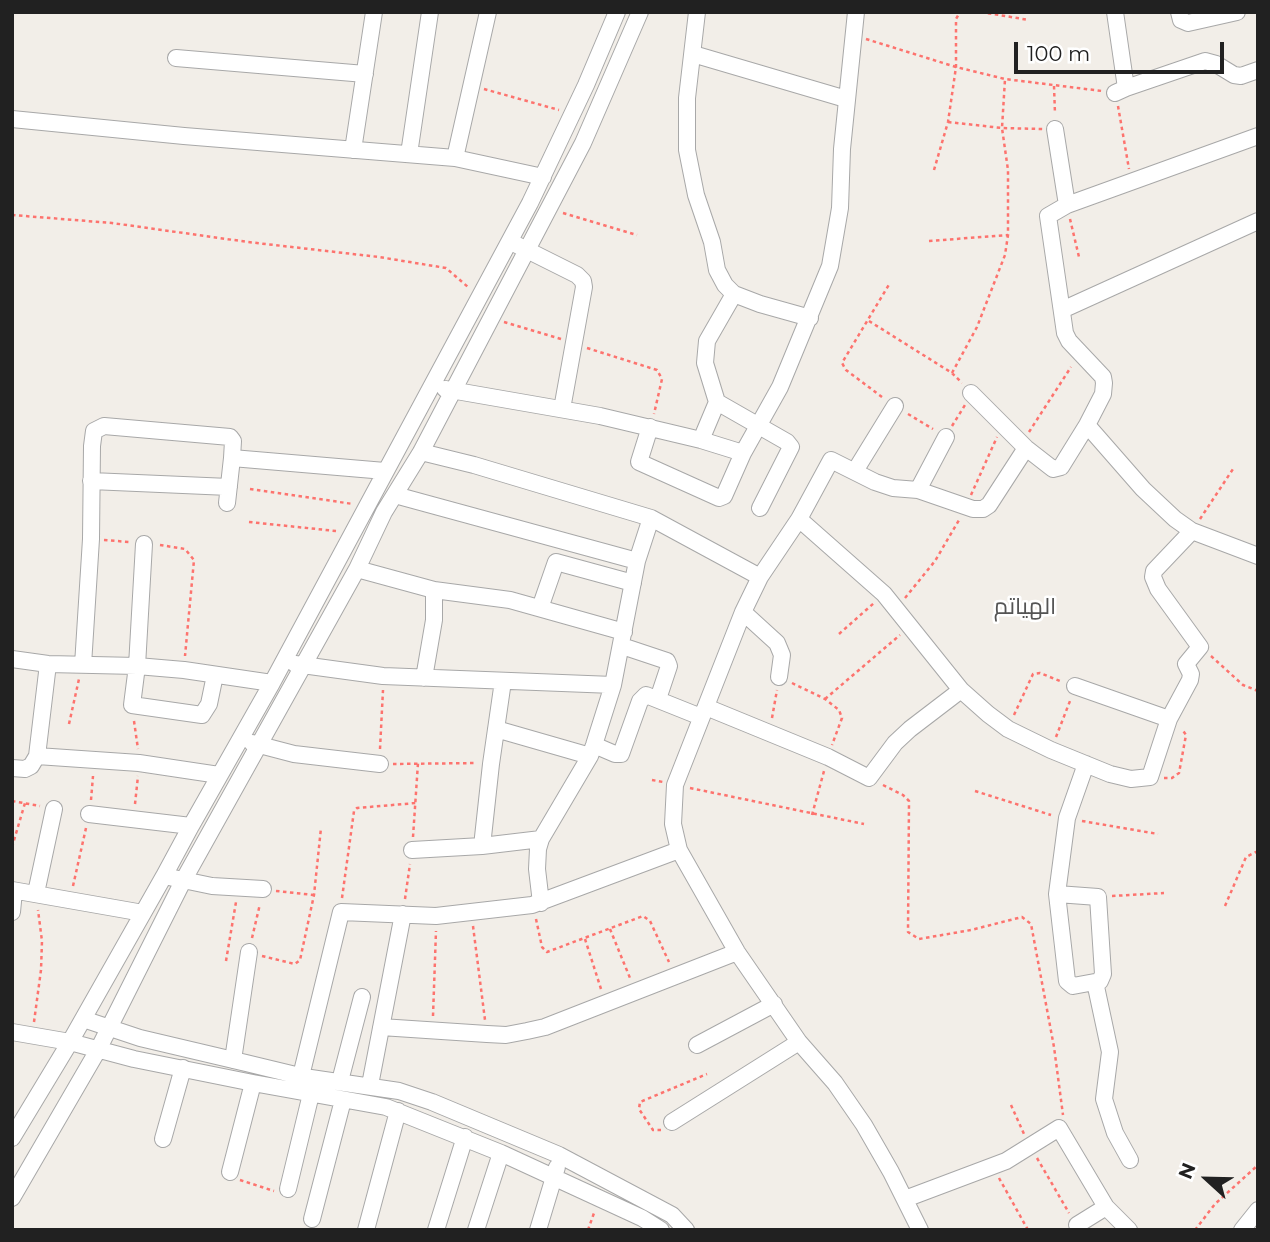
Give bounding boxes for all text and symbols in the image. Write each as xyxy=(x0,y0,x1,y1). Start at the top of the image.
scale bar xyxy=(1018,28,1228,72)
text: 100 m xyxy=(1027,41,1090,66)
district label: الهياتم xyxy=(994,593,1056,621)
north arrow xyxy=(1172,1144,1242,1214)
text: N xyxy=(1174,1160,1201,1182)

